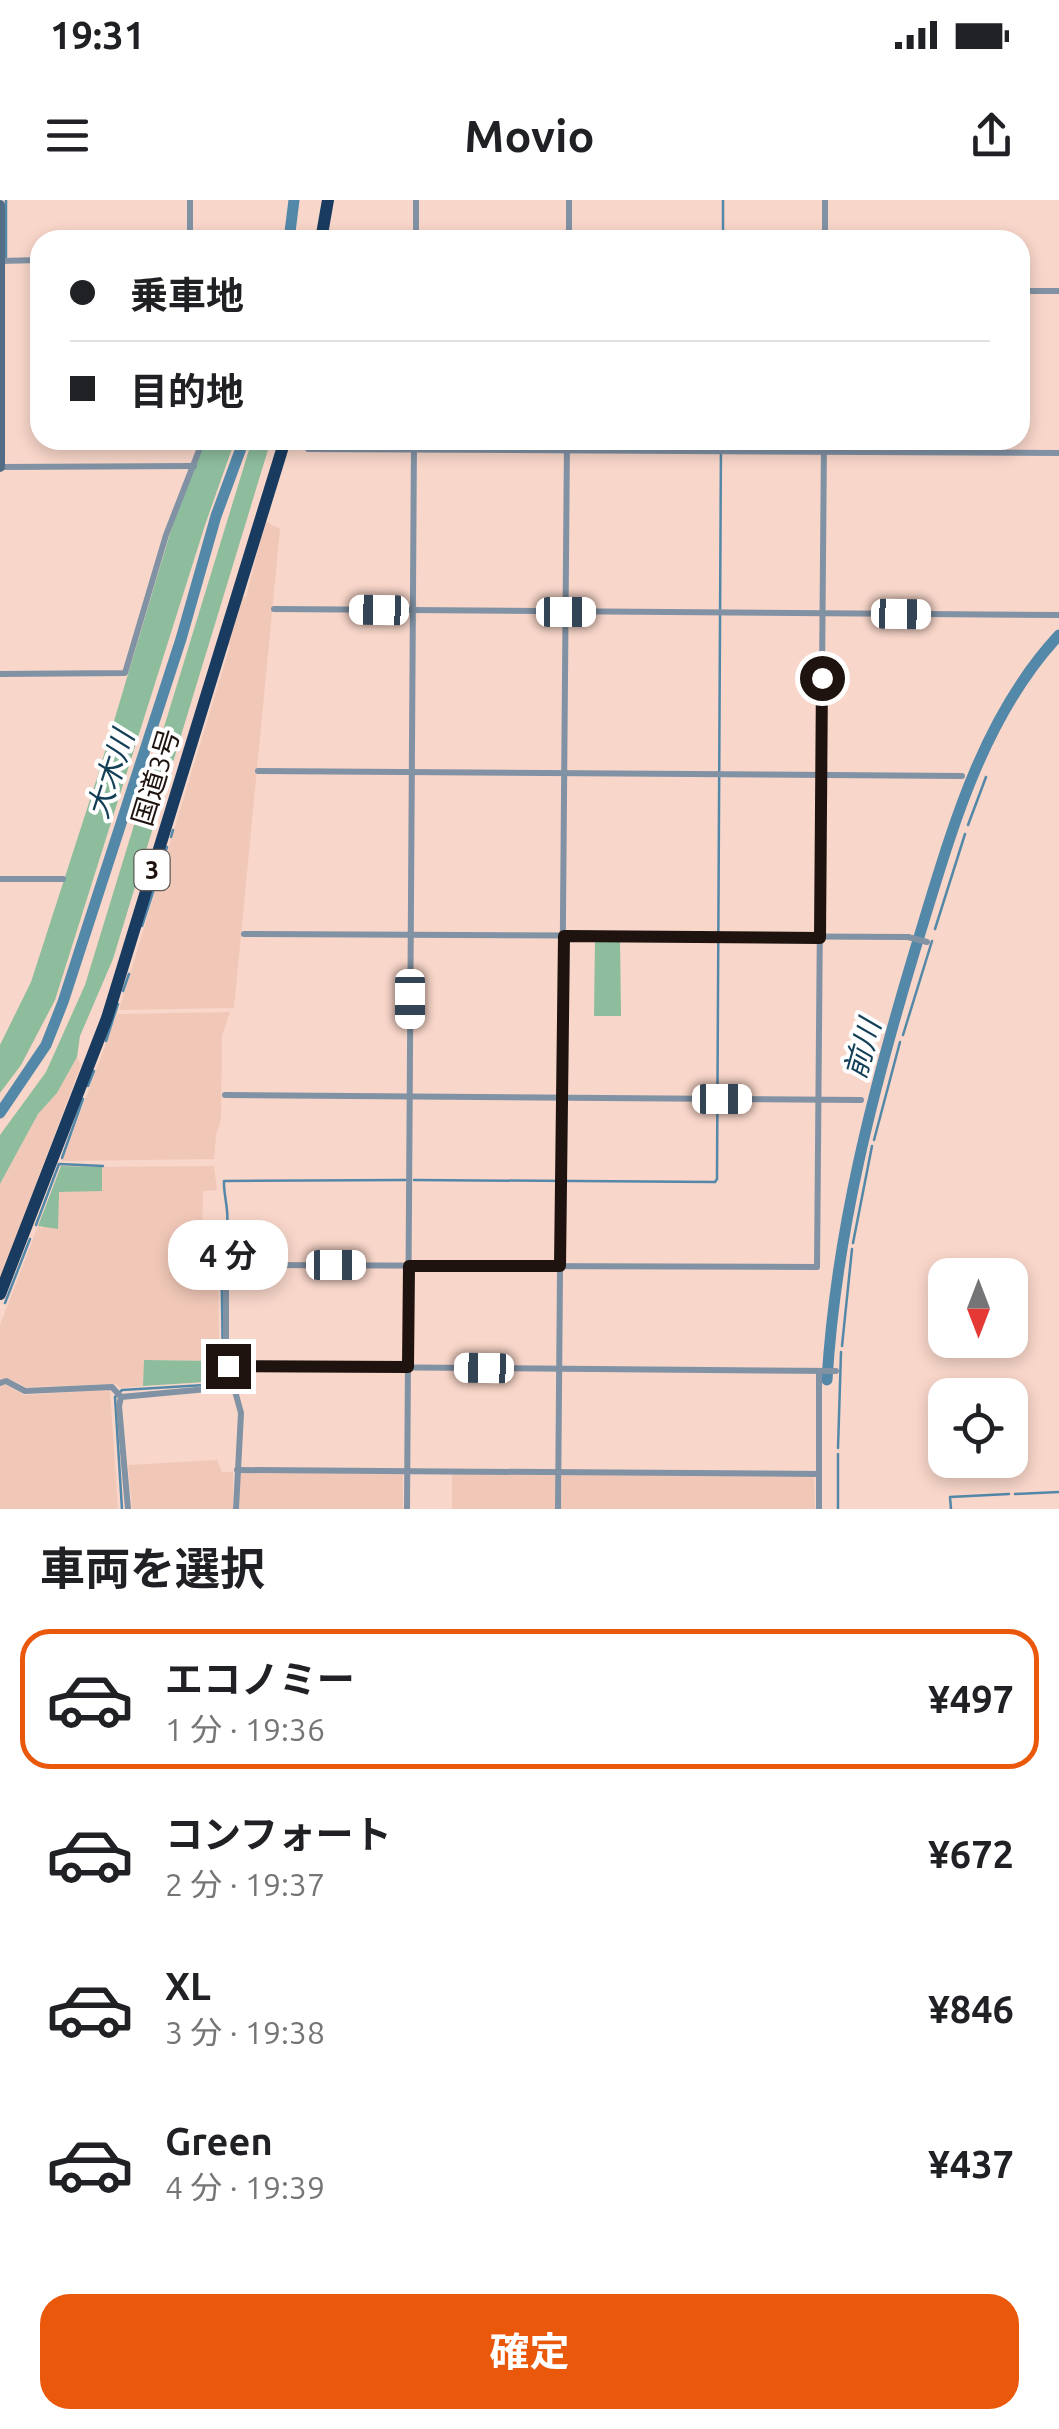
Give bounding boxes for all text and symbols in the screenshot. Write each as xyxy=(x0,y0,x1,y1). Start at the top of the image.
text: 19:31 xyxy=(50,14,145,56)
icon: menu xyxy=(40,108,95,163)
icon: share xyxy=(964,108,1019,163)
text: Movio xyxy=(464,110,595,161)
text: 乗車地 xyxy=(130,274,244,316)
text: 目的地 xyxy=(130,370,244,412)
car xyxy=(349,594,409,626)
car xyxy=(536,597,596,627)
car xyxy=(871,598,931,630)
route start xyxy=(800,656,845,701)
water label: 大木川 xyxy=(80,723,141,822)
street label: 国道3号 xyxy=(126,725,184,829)
road number: 3 xyxy=(134,850,170,890)
car xyxy=(395,969,425,1029)
water label: 前川 xyxy=(837,1013,887,1083)
car xyxy=(692,1084,752,1114)
callout: 4 分 xyxy=(168,1221,288,1291)
text: 4 分 xyxy=(199,1237,257,1273)
car xyxy=(306,1250,366,1280)
north arrow xyxy=(928,1258,1028,1358)
map controls xyxy=(928,1258,1028,1478)
route end xyxy=(206,1344,251,1389)
car xyxy=(454,1352,514,1384)
button: locate xyxy=(928,1378,1028,1478)
text: 車両を選択 xyxy=(40,1543,265,1594)
icon: car xyxy=(45,1654,135,1744)
text: エコノミー xyxy=(165,1658,355,1700)
text: ¥497 xyxy=(928,1678,1014,1720)
text: 1 分 · 19:36 xyxy=(165,1711,325,1747)
icon: car xyxy=(45,1809,135,1899)
text: コンフォート xyxy=(165,1813,392,1855)
text: ¥672 xyxy=(928,1833,1014,1875)
text: 2 分 · 19:37 xyxy=(165,1866,325,1902)
icon: car xyxy=(45,1964,135,2054)
text: XL xyxy=(165,1965,211,2007)
text: ¥846 xyxy=(928,1988,1014,2030)
text: 3 分 · 19:38 xyxy=(165,2014,325,2050)
icon: car xyxy=(45,2119,135,2209)
text: Green xyxy=(165,2120,273,2162)
text: ¥437 xyxy=(928,2143,1014,2185)
text: 4 分 · 19:39 xyxy=(165,2169,325,2205)
button: 確定 xyxy=(40,2294,1019,2409)

